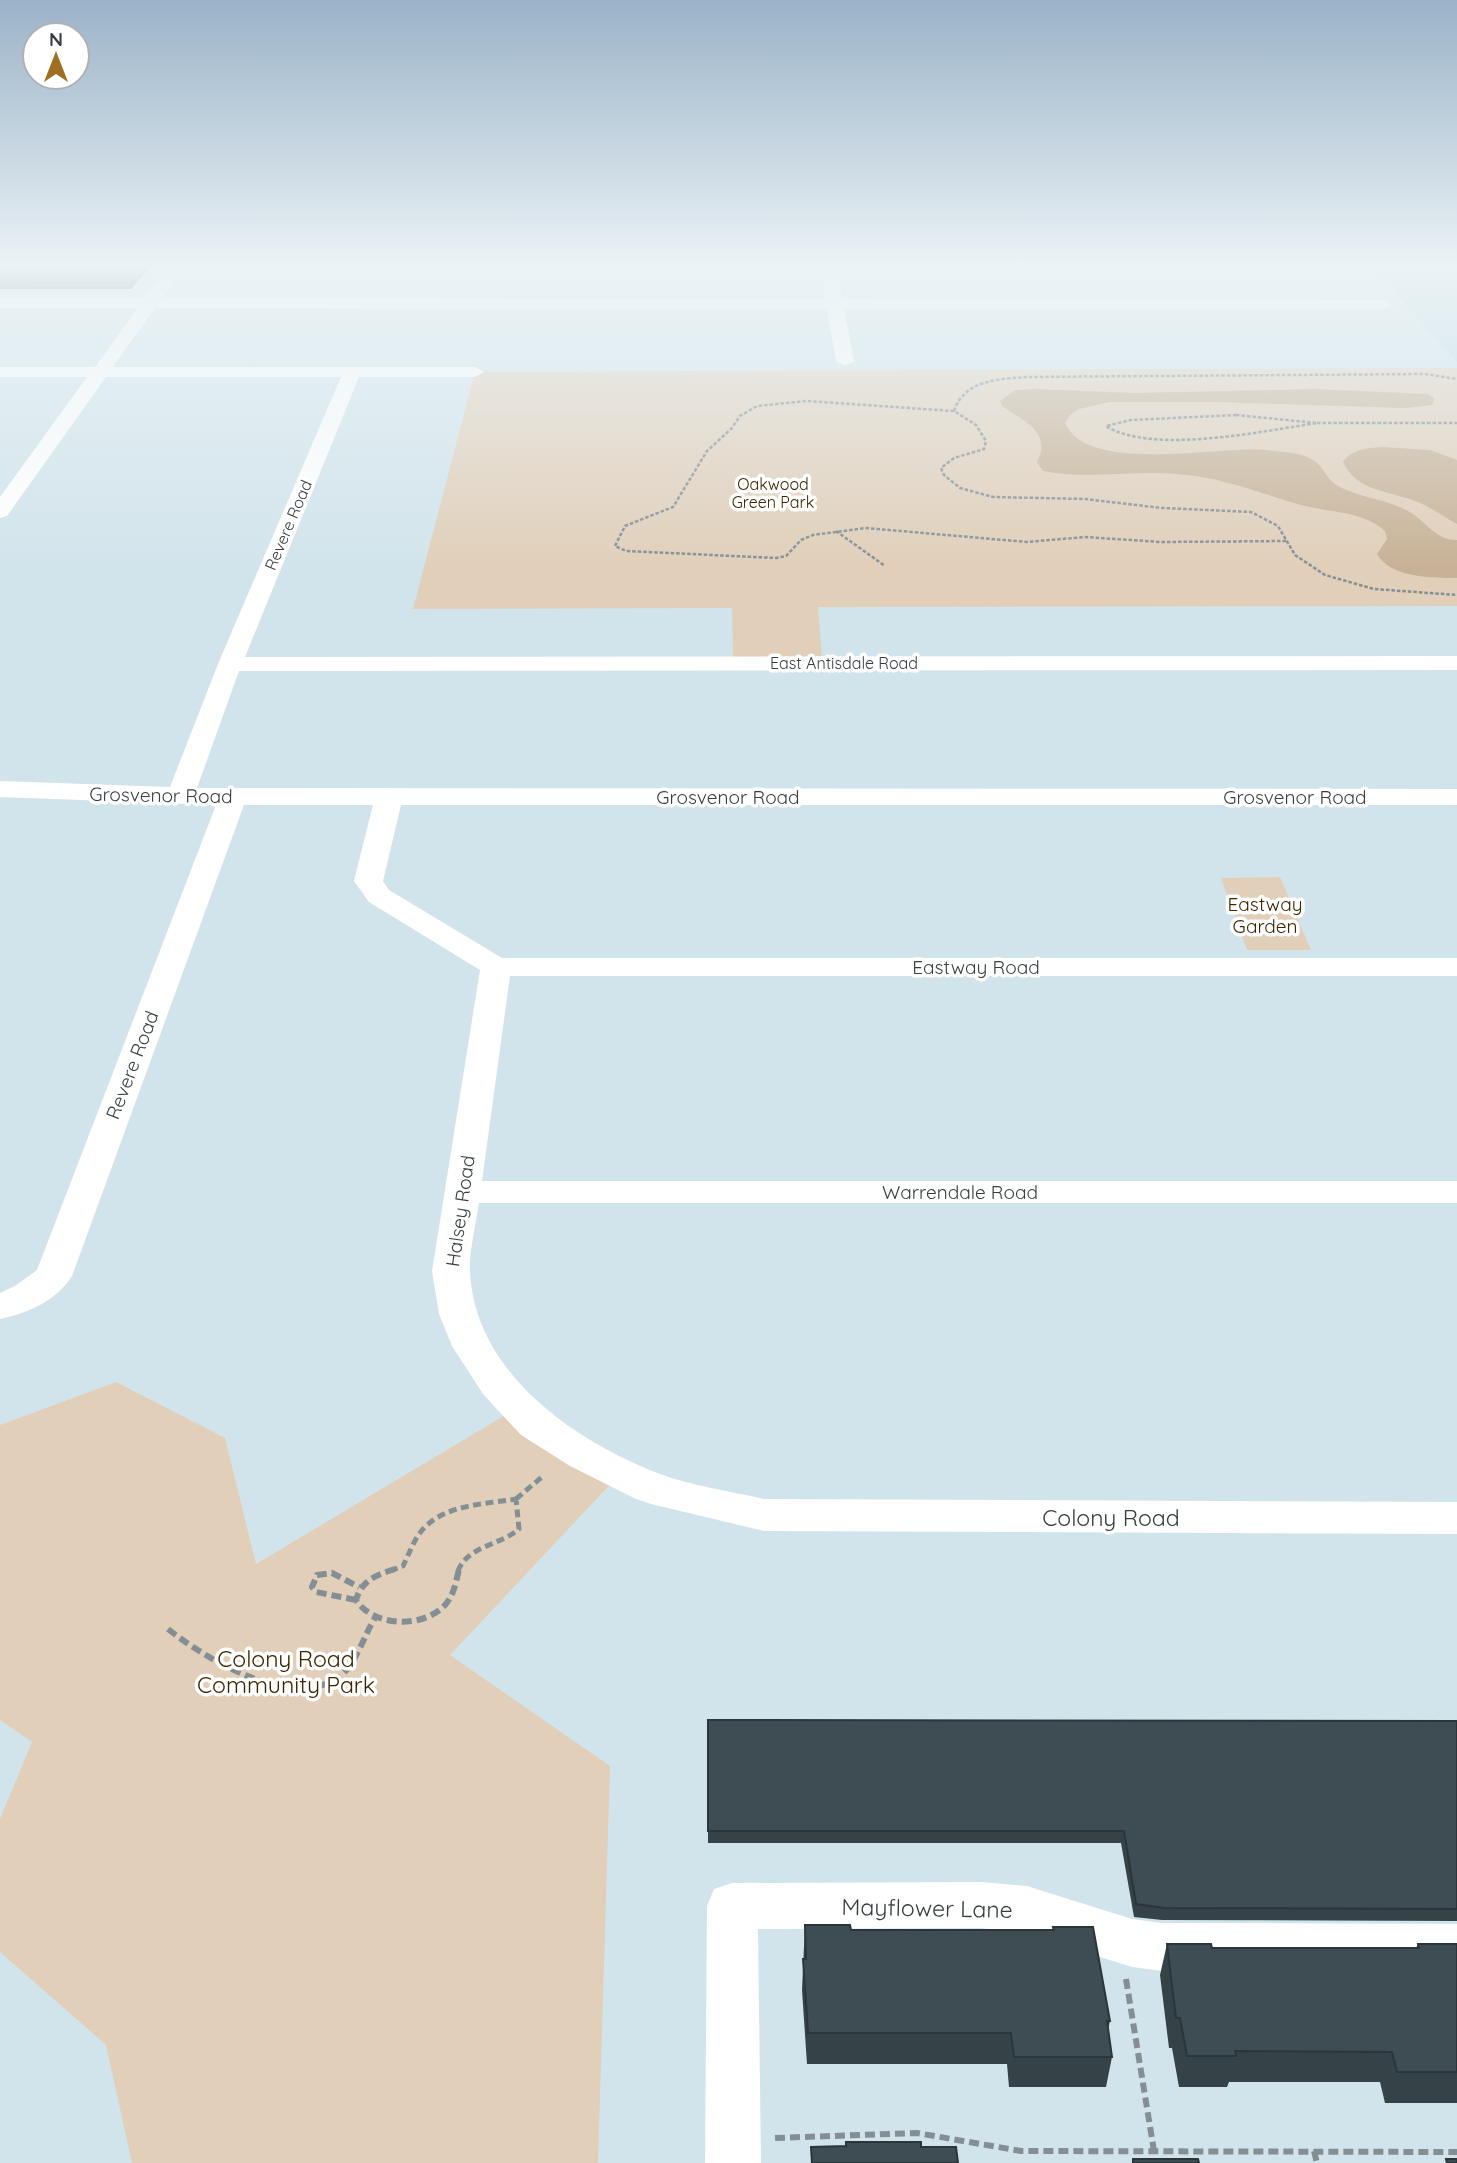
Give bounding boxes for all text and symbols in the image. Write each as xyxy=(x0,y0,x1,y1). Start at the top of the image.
north arrow xyxy=(21,21,91,91)
text: N xyxy=(49,27,63,51)
park label: Oakwood Green Park xyxy=(732,474,814,512)
street label: Revere Road xyxy=(260,477,316,573)
street label: East Antisdale Road xyxy=(770,653,918,673)
street label: Grosvenor Road xyxy=(89,782,233,808)
street label: Grosvenor Road xyxy=(656,785,800,809)
street label: Grosvenor Road xyxy=(1223,785,1367,809)
park label: Eastway Garden xyxy=(1227,892,1303,938)
street label: Eastway Road xyxy=(912,955,1040,979)
street label: Revere Road xyxy=(100,1008,164,1122)
street label: Halsey Road xyxy=(440,1154,480,1268)
street label: Warrendale Road xyxy=(882,1180,1038,1204)
street label: Colony Road xyxy=(1042,1503,1180,1532)
park label: Colony Road Community Park xyxy=(197,1644,375,1699)
street label: Mayflower Lane xyxy=(841,1892,1013,1924)

